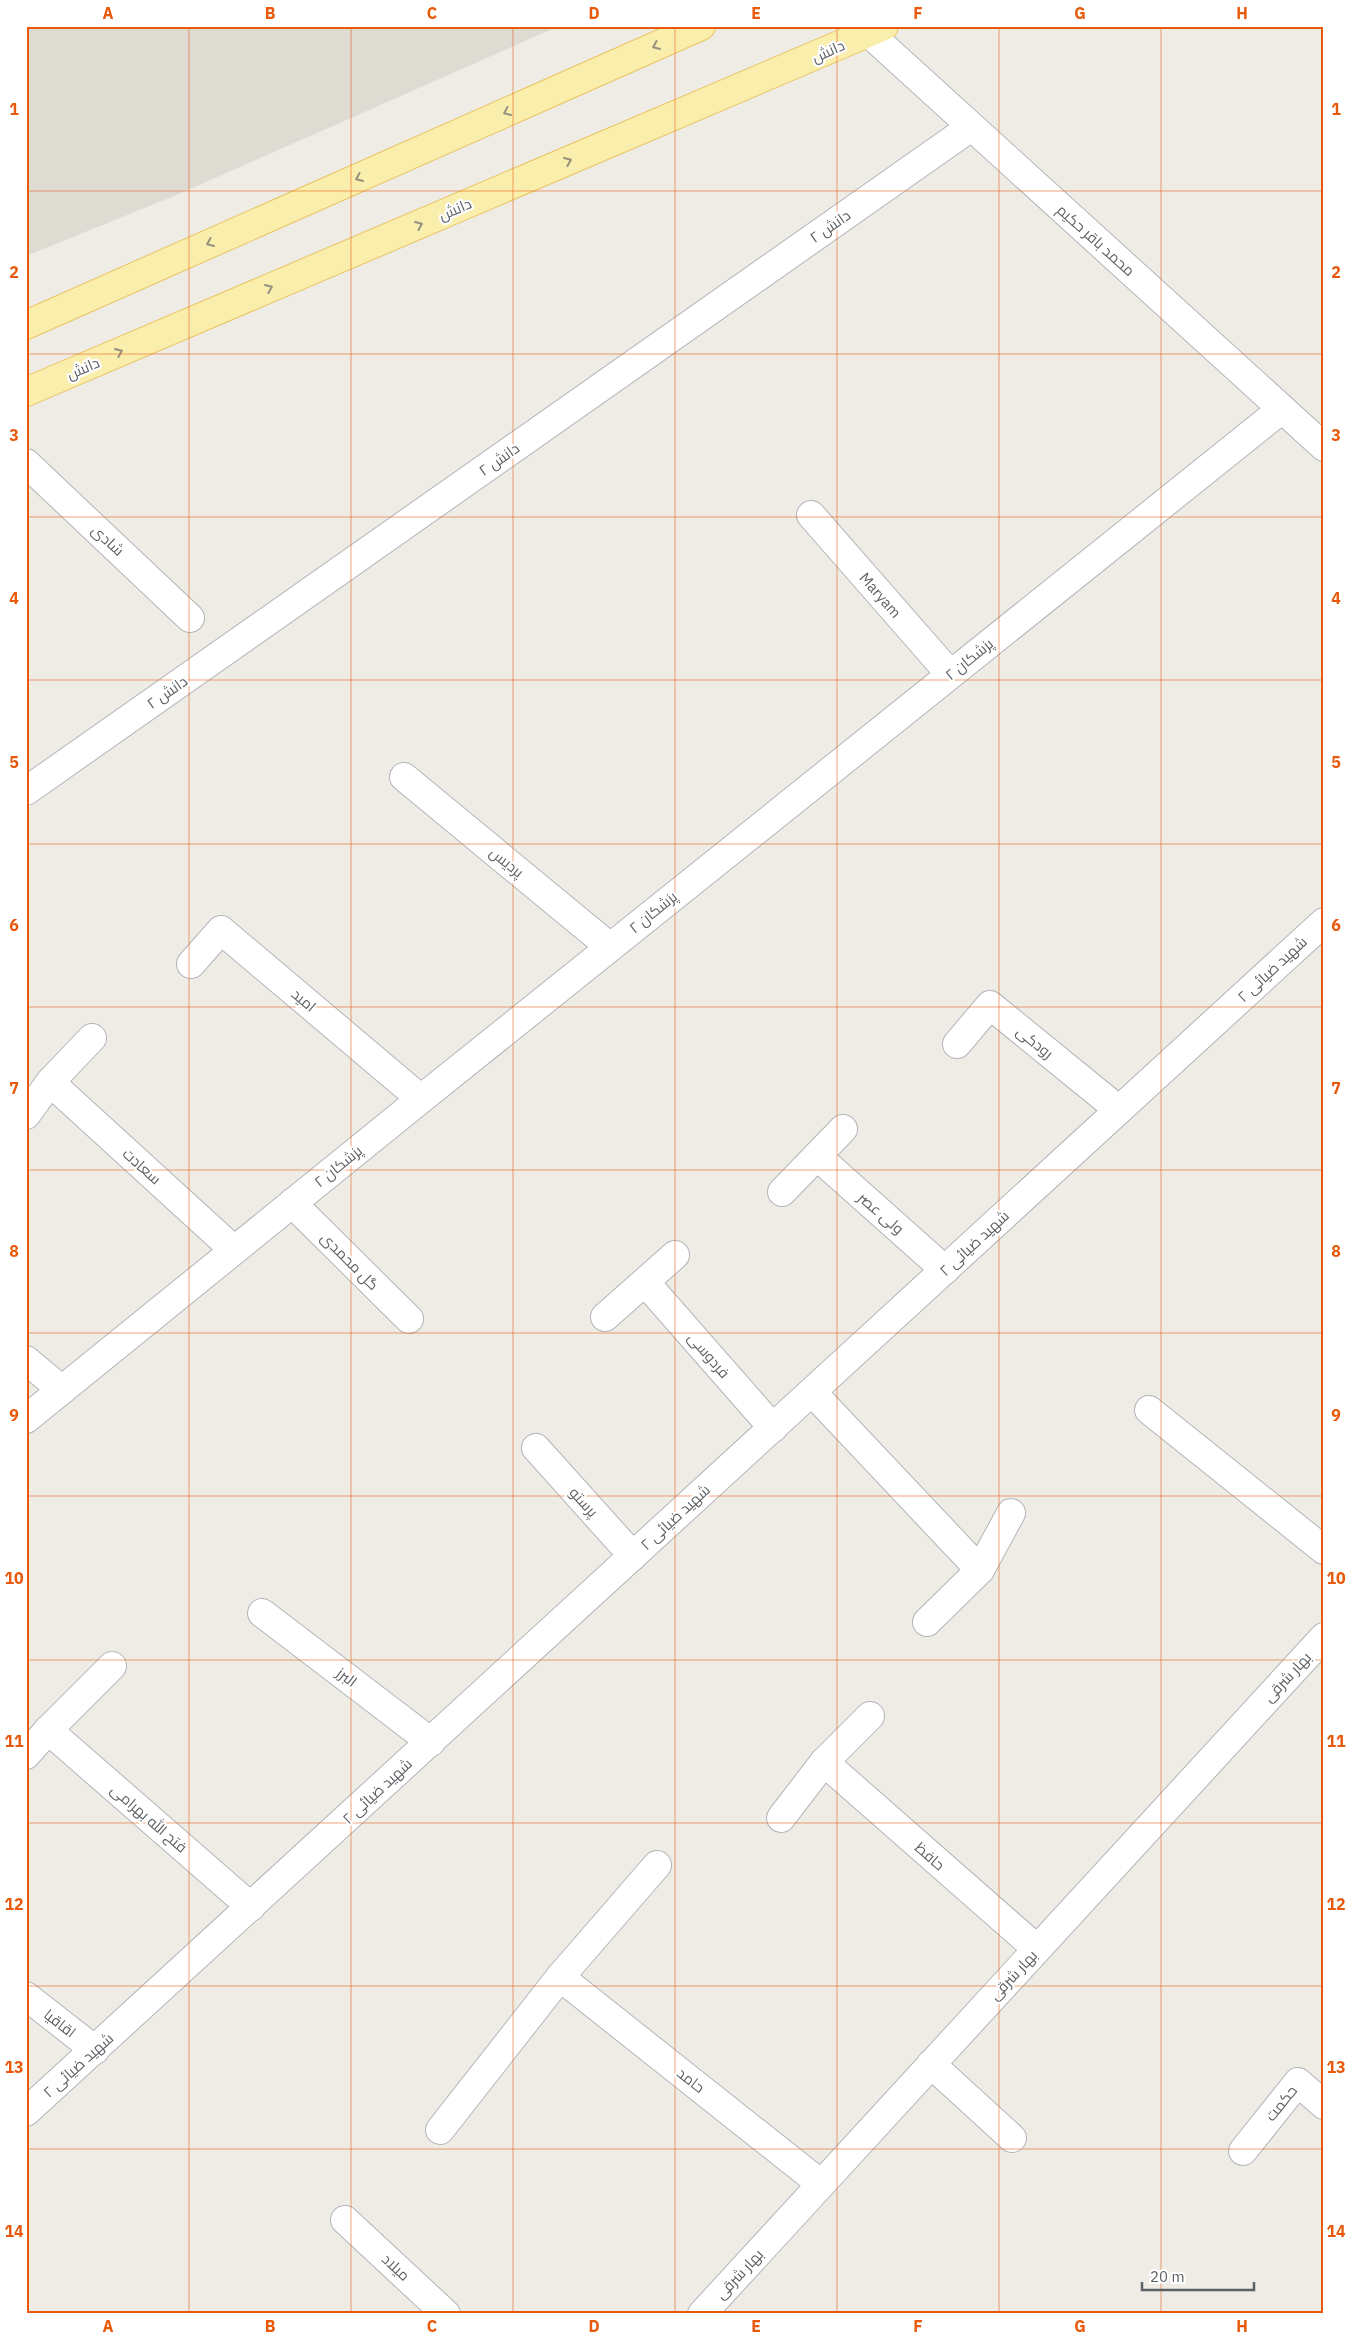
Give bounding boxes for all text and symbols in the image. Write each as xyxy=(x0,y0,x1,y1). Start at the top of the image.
text: A xyxy=(103,3,114,23)
text: B xyxy=(265,3,276,23)
text: C xyxy=(427,3,437,23)
text: D xyxy=(588,3,600,23)
text: E xyxy=(751,3,761,23)
text: F xyxy=(913,3,923,23)
text: G xyxy=(1074,3,1086,23)
text: H xyxy=(1236,3,1248,23)
street label: دانش xyxy=(809,35,848,68)
one-way arrow xyxy=(652,40,661,50)
text: 1 xyxy=(9,99,19,119)
text: 1 xyxy=(1331,99,1341,119)
one-way arrow xyxy=(503,105,512,116)
one-way arrow xyxy=(563,157,572,168)
one-way arrow xyxy=(355,171,364,182)
street label: دانش xyxy=(436,194,475,225)
street label: محمد باقر حکیم xyxy=(1052,200,1139,281)
street label: دانش ۲ xyxy=(806,205,855,248)
one-way arrow xyxy=(414,221,423,231)
one-way arrow xyxy=(206,237,215,248)
text: 2 xyxy=(9,262,19,282)
text: 2 xyxy=(1331,262,1341,282)
one-way arrow xyxy=(264,284,273,295)
one-way arrow xyxy=(115,348,123,358)
street label: دانش xyxy=(64,353,103,384)
text: 3 xyxy=(9,425,19,445)
text: 3 xyxy=(1331,425,1341,445)
street label: دانش ۲ xyxy=(475,438,524,481)
street label: شادی xyxy=(87,520,128,560)
street label: Maryam xyxy=(856,568,906,621)
text: 4 xyxy=(9,588,19,608)
text: 4 xyxy=(1331,588,1341,608)
street label: پزشکان ۲ xyxy=(941,634,998,685)
street label: دانش ۲ xyxy=(143,671,192,714)
text: 5 xyxy=(9,752,19,772)
text: 5 xyxy=(1331,752,1341,772)
street label: پردیس xyxy=(485,843,528,882)
street label: پزشکان ۲ xyxy=(625,887,682,938)
text: 6 xyxy=(9,915,19,935)
text: 6 xyxy=(1331,915,1341,935)
street label: شهید ضیائی ۲ xyxy=(1233,932,1311,1007)
street label: امید xyxy=(288,984,320,1016)
street label: رودکی xyxy=(1012,1021,1057,1063)
text: 7 xyxy=(9,1078,19,1098)
text: 7 xyxy=(1331,1078,1341,1098)
street label: پزشکان ۲ xyxy=(310,1141,367,1192)
street label: سعادت xyxy=(119,1144,165,1188)
street label: ولی عصر xyxy=(853,1187,908,1239)
street label: شهید ضیائی ۲ xyxy=(935,1206,1013,1281)
street label: گل محمدی xyxy=(316,1228,383,1295)
text: 8 xyxy=(9,1241,19,1261)
text: 8 xyxy=(1331,1241,1341,1261)
street label: فردوسی xyxy=(683,1328,734,1383)
text: 9 xyxy=(9,1405,19,1425)
text: 9 xyxy=(1331,1405,1341,1425)
street label: شهید ضیائی ۲ xyxy=(636,1480,714,1555)
street label: پرستو xyxy=(565,1483,602,1522)
text: 10 xyxy=(4,1568,24,1588)
text: 10 xyxy=(1326,1568,1346,1588)
street label: بهار شرقی xyxy=(1259,1648,1316,1707)
street label: البرز xyxy=(332,1662,361,1691)
text: 11 xyxy=(4,1731,24,1751)
text: 11 xyxy=(1326,1731,1346,1751)
street label: شهید ضیائی ۲ xyxy=(338,1754,416,1829)
street label: فتح الله بهرامی xyxy=(106,1780,191,1858)
street label: حافظ xyxy=(911,1838,949,1874)
text: 12 xyxy=(4,1894,24,1914)
text: 12 xyxy=(1326,1894,1346,1914)
street label: بهار شرقی xyxy=(985,1946,1042,2005)
street label: اقاقیا xyxy=(40,2005,80,2041)
street label: شهید ضیائی ۲ xyxy=(39,2028,118,2102)
text: 13 xyxy=(4,2057,24,2077)
text: 13 xyxy=(1326,2057,1346,2077)
street label: حامد xyxy=(673,2063,709,2097)
street label: حکمت xyxy=(1261,2081,1301,2125)
text: 14 xyxy=(4,2221,24,2241)
text: 14 xyxy=(1326,2221,1346,2241)
street label: بهار شرقی xyxy=(711,2245,768,2304)
street label: میلاد xyxy=(378,2249,414,2285)
scale bar xyxy=(1142,2260,1255,2292)
text: 20 m xyxy=(1150,2267,1185,2286)
text: A xyxy=(103,2316,114,2336)
text: B xyxy=(265,2316,276,2336)
text: C xyxy=(427,2316,437,2336)
text: D xyxy=(588,2316,600,2336)
text: E xyxy=(751,2316,761,2336)
text: F xyxy=(913,2316,923,2336)
text: G xyxy=(1074,2316,1086,2336)
text: H xyxy=(1236,2316,1248,2336)

